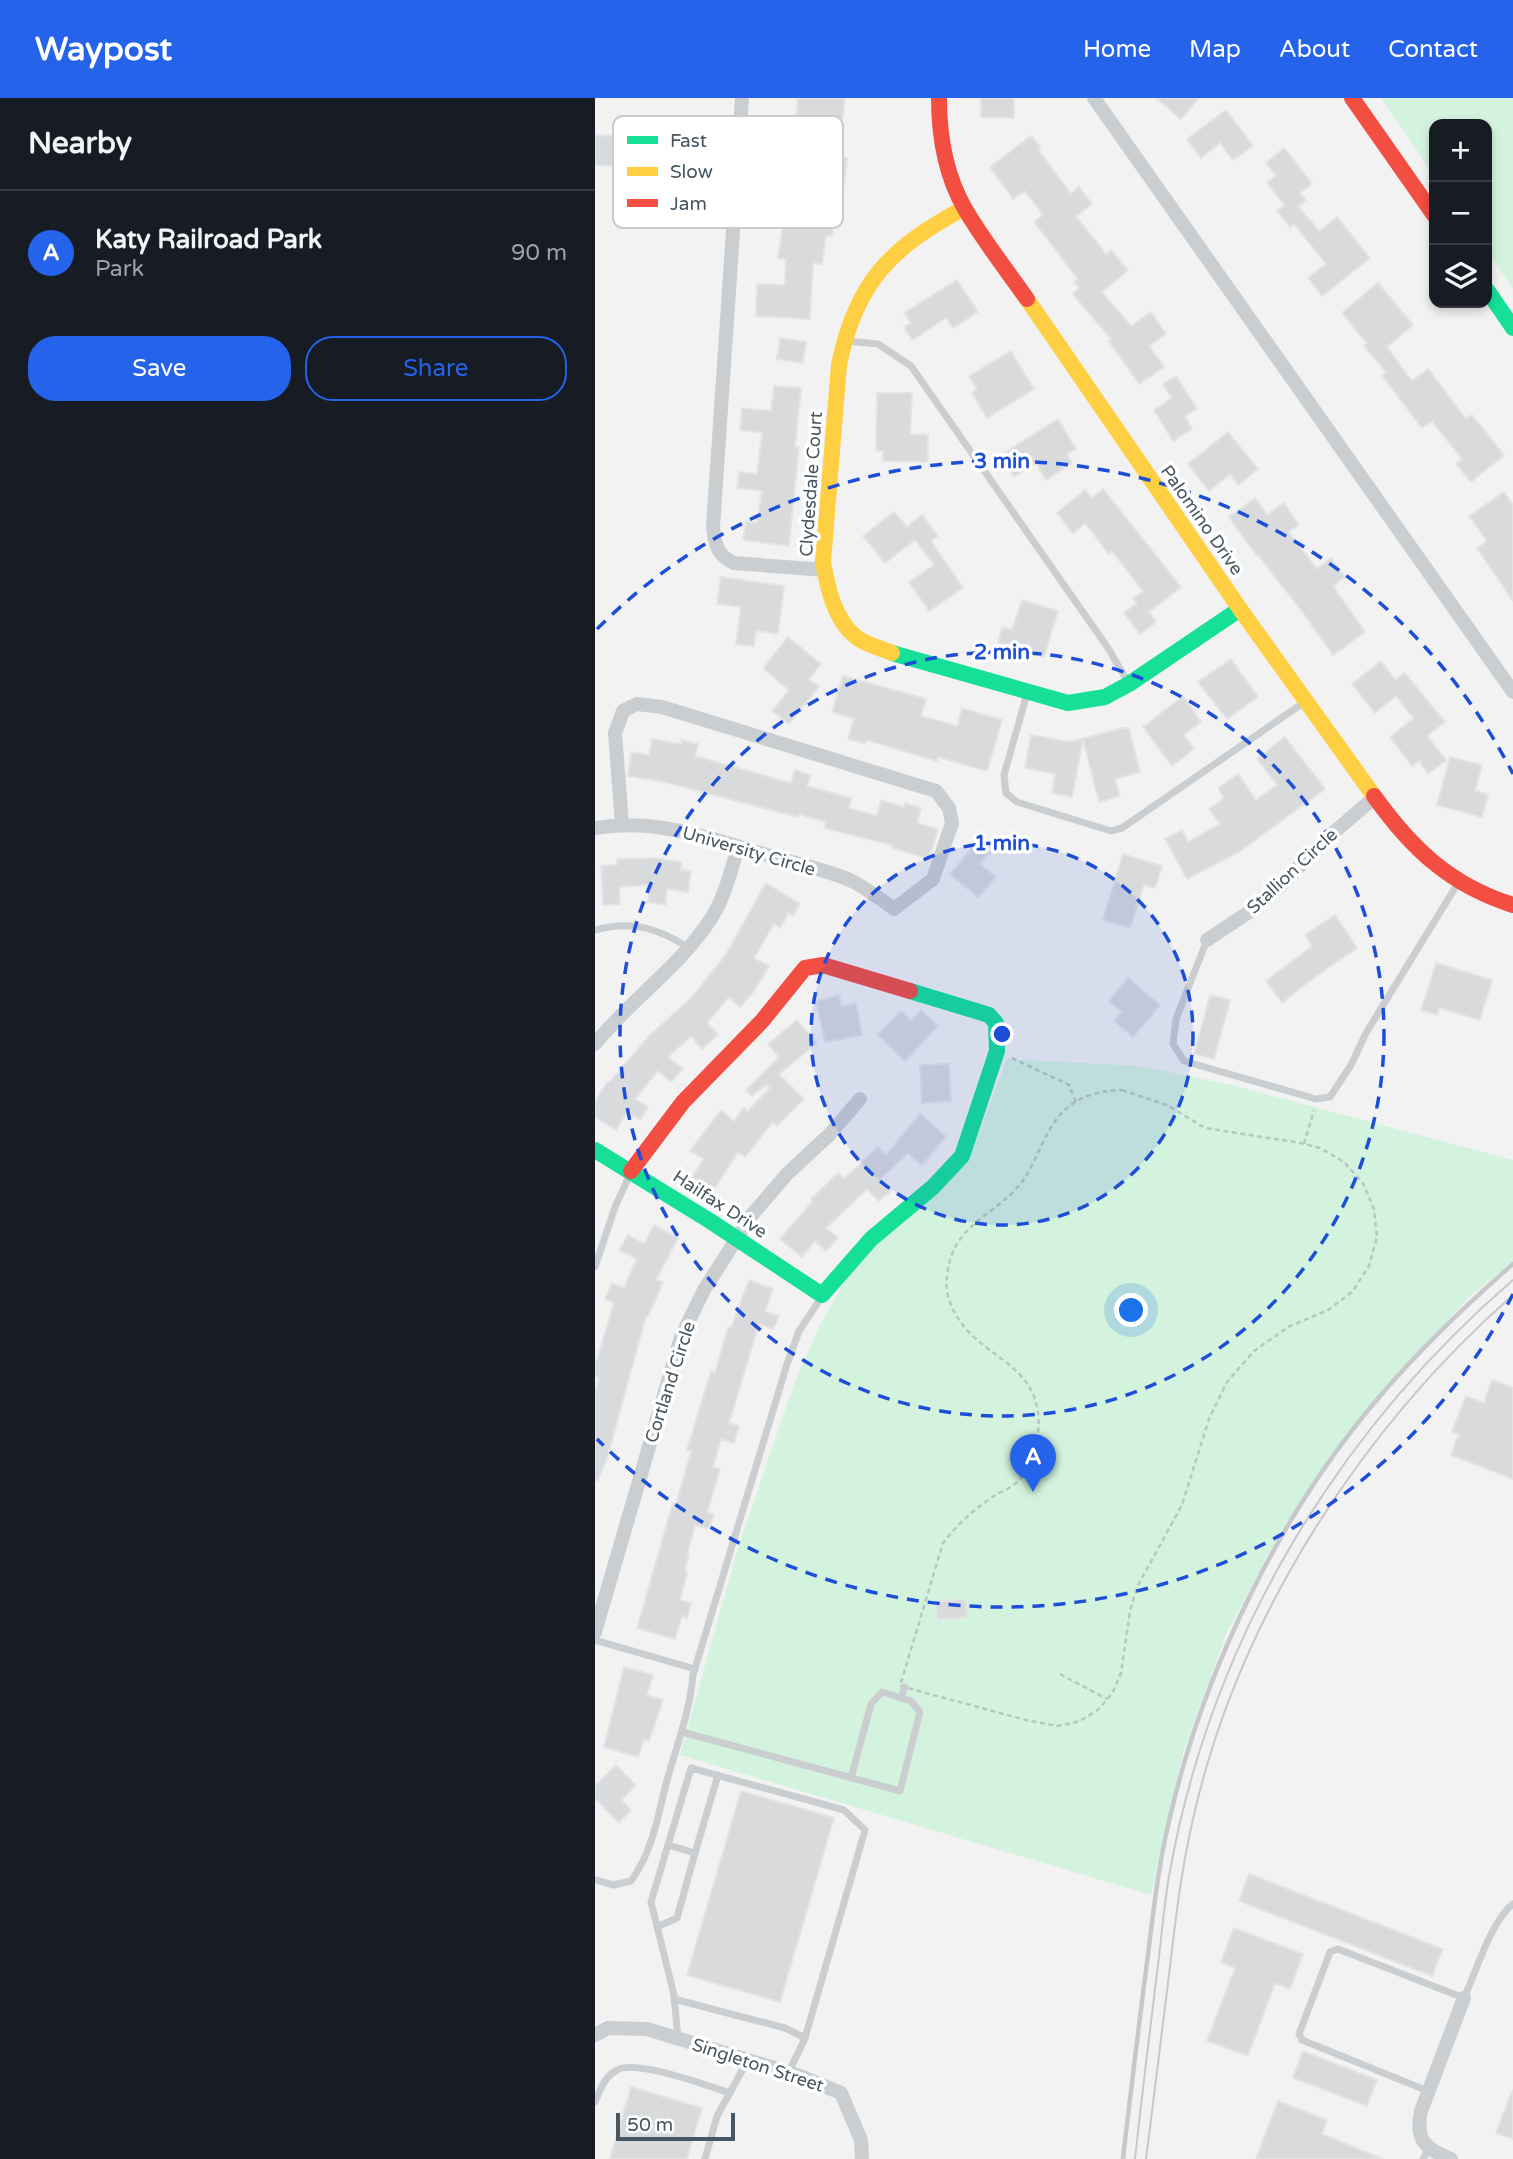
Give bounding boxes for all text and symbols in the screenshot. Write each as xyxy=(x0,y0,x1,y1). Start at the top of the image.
text: Waypost xyxy=(35,30,172,69)
text: Home xyxy=(1083,35,1151,64)
text: Map xyxy=(1189,35,1241,64)
text: About xyxy=(1279,35,1350,64)
text: Contact xyxy=(1388,35,1478,64)
legend xyxy=(613,116,843,228)
map controls xyxy=(1429,119,1492,308)
button: + xyxy=(1429,119,1492,182)
text: Nearby xyxy=(28,125,132,162)
text: Fast xyxy=(670,130,707,152)
text: Slow xyxy=(670,161,713,183)
button: − xyxy=(1429,182,1492,245)
text: Jam xyxy=(670,193,707,215)
text: Katy Railroad Park xyxy=(95,224,322,255)
text: A xyxy=(42,239,60,267)
text: 90 m xyxy=(511,239,567,267)
button: layers xyxy=(1429,245,1492,308)
text: Park xyxy=(95,255,144,283)
button: Save xyxy=(28,336,291,401)
button: Share xyxy=(305,336,567,401)
street label: Clydesdale Court xyxy=(795,411,827,557)
text: 3 min xyxy=(974,449,1030,474)
street label: Palomino Drive xyxy=(1156,461,1248,579)
text: 2 min xyxy=(974,640,1030,665)
street label: University Circle xyxy=(680,821,818,881)
street label: Stallion Circle xyxy=(1242,824,1342,918)
text: 1 min xyxy=(974,831,1030,856)
centre of rings xyxy=(990,1022,1014,1046)
street label: Hailfax Drive xyxy=(669,1165,771,1243)
your location xyxy=(1114,1293,1148,1327)
street label: Cortland Circle xyxy=(640,1318,700,1446)
pin: A xyxy=(1010,1434,1056,1492)
street label: Singleton Street xyxy=(689,2033,827,2097)
scale bar xyxy=(616,2110,735,2142)
text: 50 m xyxy=(627,2114,673,2136)

